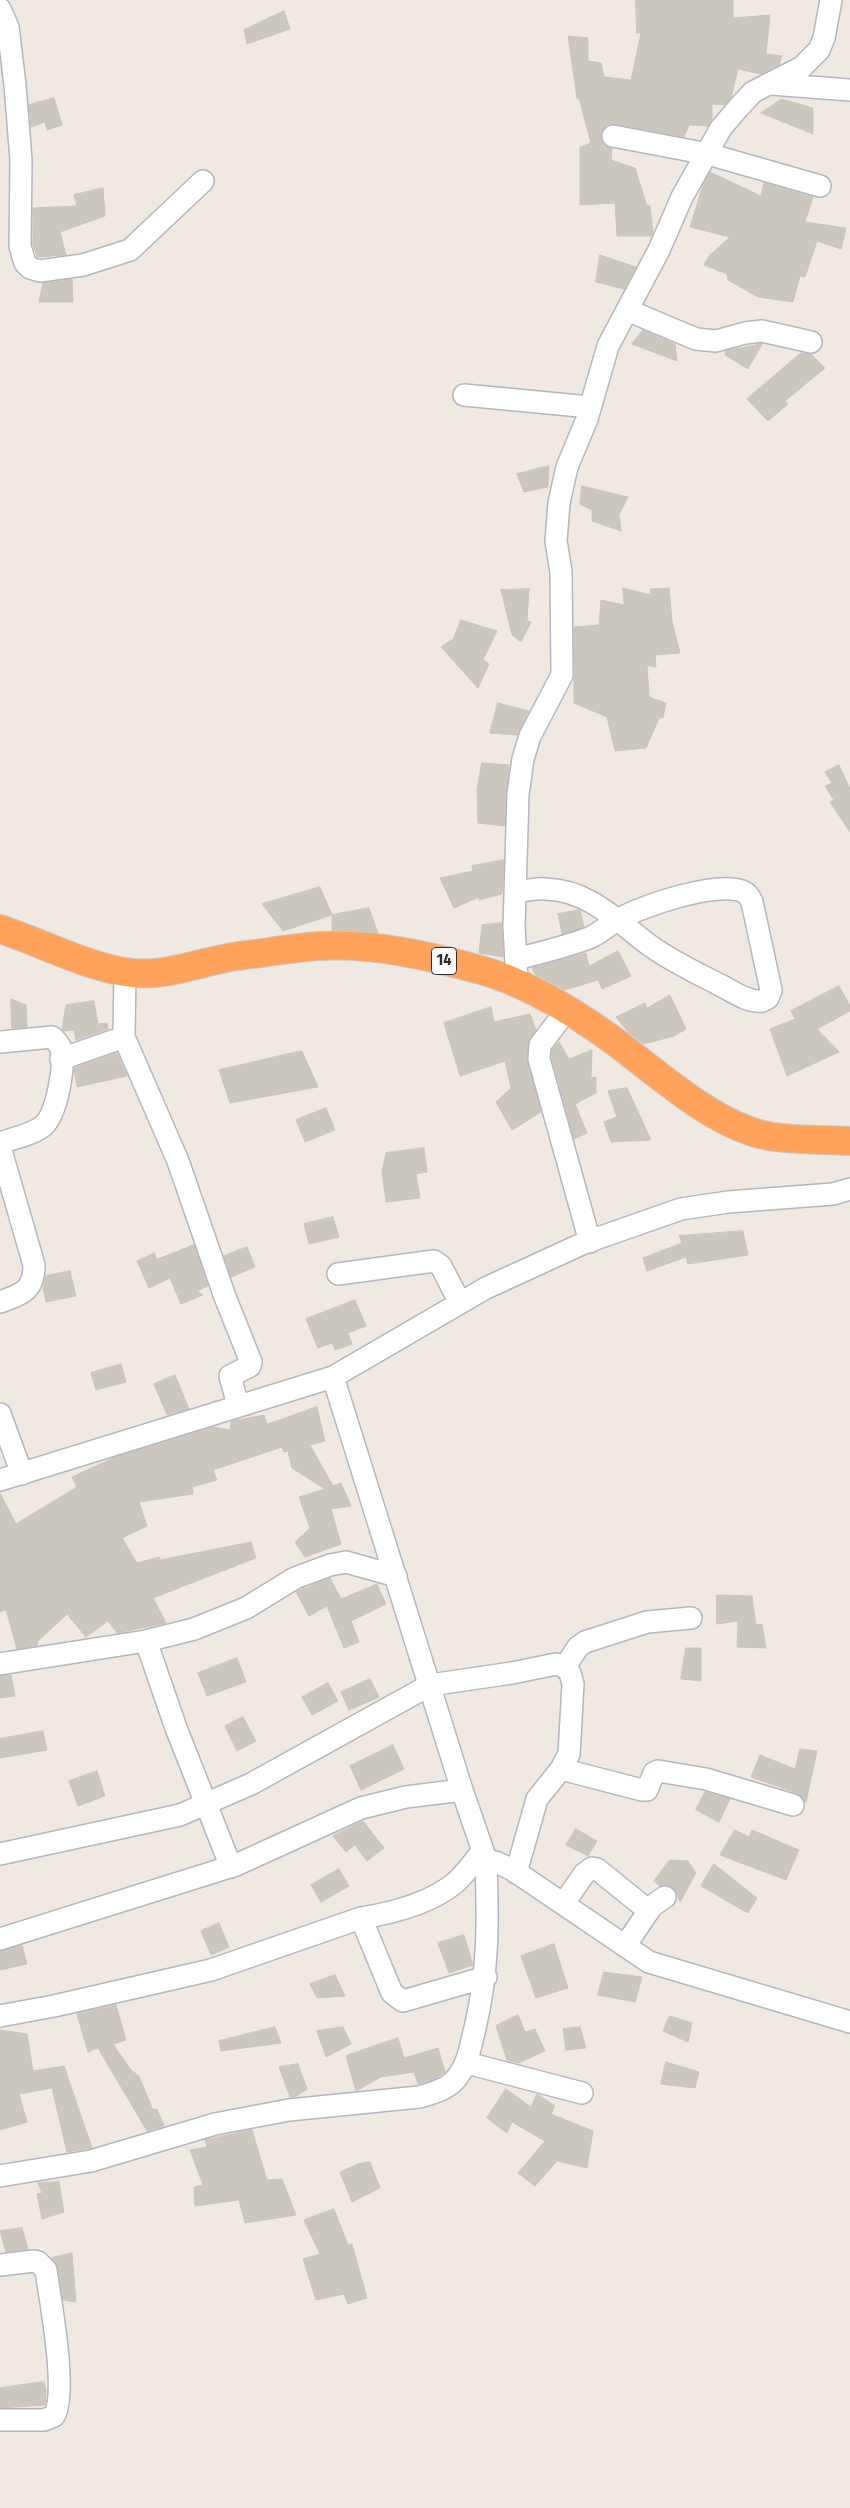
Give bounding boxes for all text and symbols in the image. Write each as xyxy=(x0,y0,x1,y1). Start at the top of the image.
road number: 14 xyxy=(432,948,456,974)

